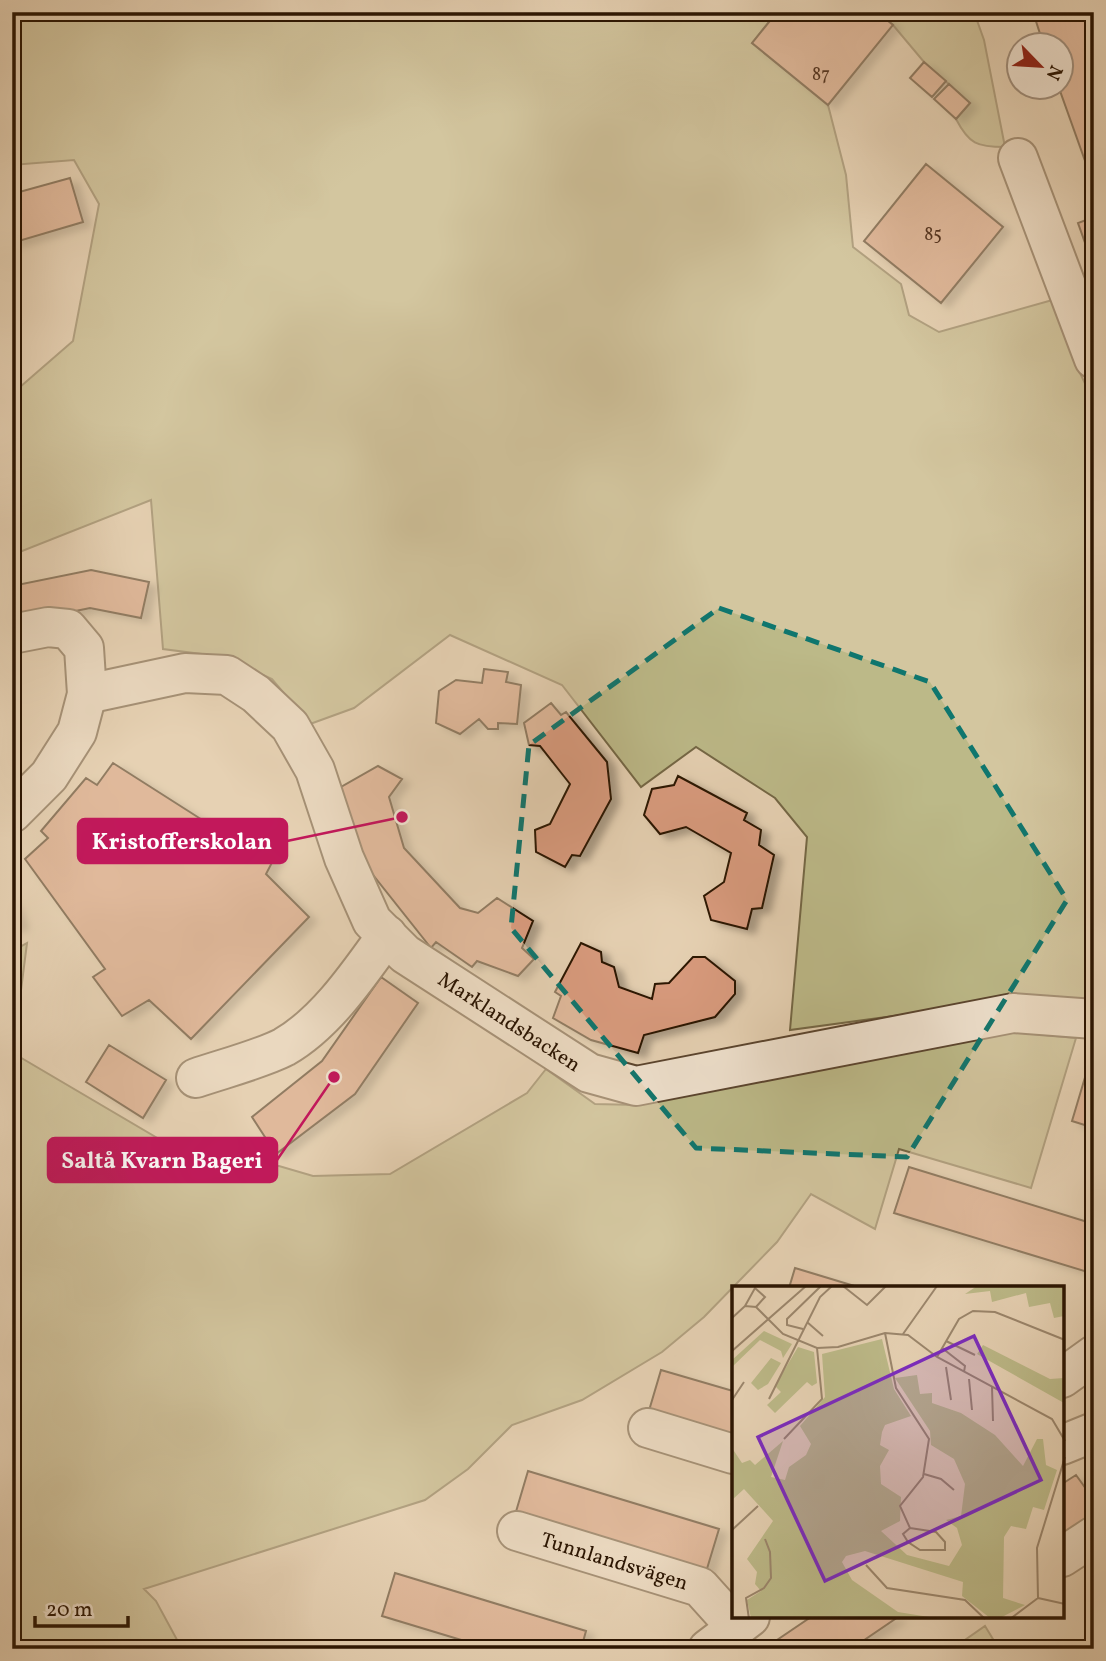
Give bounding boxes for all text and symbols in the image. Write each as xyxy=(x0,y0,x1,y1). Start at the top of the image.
north arrow xyxy=(1004,32,1074,102)
text: N xyxy=(1039,61,1068,84)
house number: 87 xyxy=(812,63,830,88)
house number: 85 xyxy=(924,223,942,248)
callout: Kristofferskolan xyxy=(78,819,287,863)
text: Kristofferskolan xyxy=(92,827,272,859)
street label: Marklandsbacken xyxy=(432,966,586,1080)
callout: Saltå Kvarn Bageri xyxy=(48,1138,277,1182)
text: Saltå Kvarn Bageri xyxy=(61,1146,263,1178)
inset map xyxy=(732,1286,1064,1619)
street label: Tunnlandsvägen xyxy=(537,1526,691,1598)
scale bar xyxy=(35,1584,128,1628)
text: 20 m xyxy=(46,1596,92,1625)

